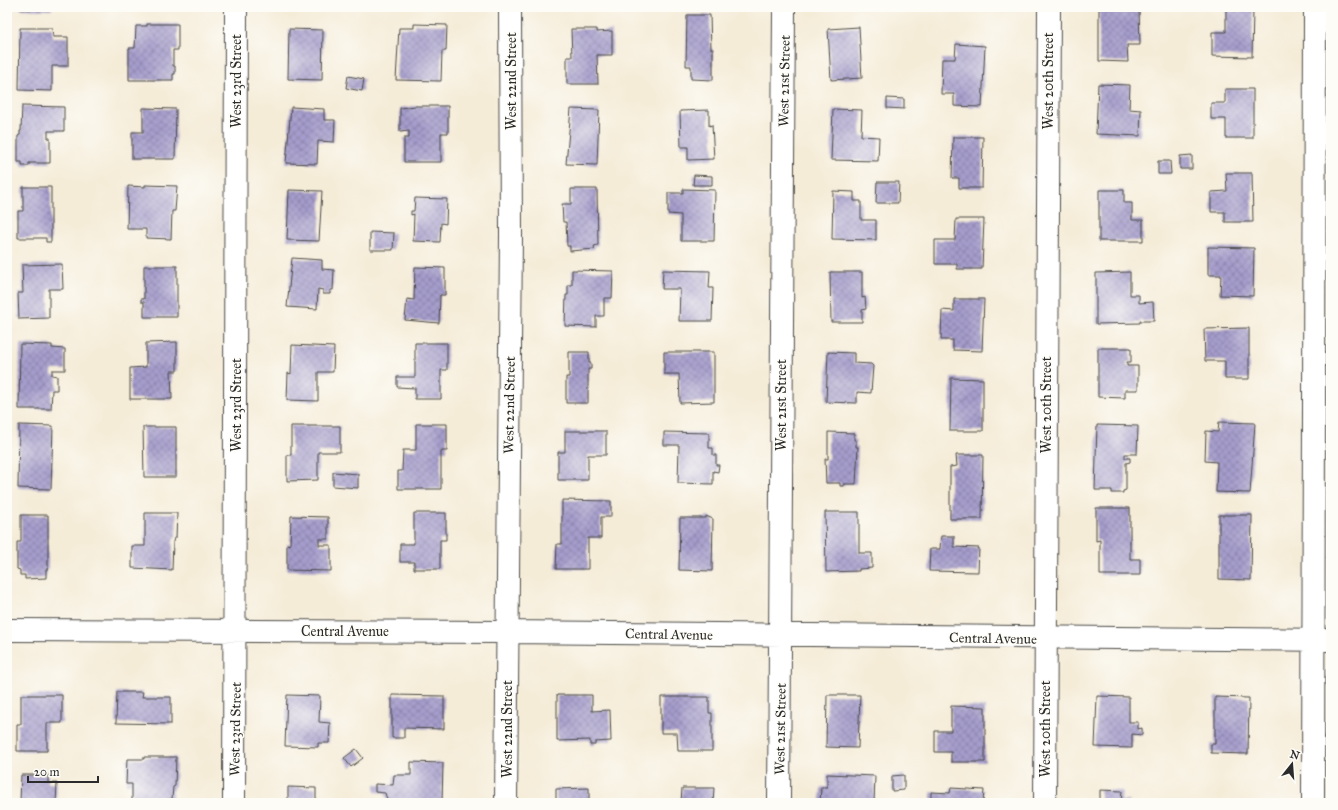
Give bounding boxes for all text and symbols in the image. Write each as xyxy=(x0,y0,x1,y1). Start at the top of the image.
street label: West 22nd Street xyxy=(503,32,520,130)
street label: West 20th Street xyxy=(1040,32,1057,130)
street label: West 23rd Street xyxy=(228,34,245,128)
street label: West 21st Street xyxy=(775,35,794,127)
street label: West 22nd Street xyxy=(500,356,519,454)
street label: West 20th Street xyxy=(1038,356,1055,454)
street label: West 23rd Street xyxy=(228,358,245,452)
street label: West 21st Street xyxy=(773,359,790,451)
street label: Central Avenue xyxy=(301,623,389,640)
street label: Central Avenue xyxy=(625,625,713,644)
street label: Central Avenue xyxy=(949,629,1037,648)
street label: West 22nd Street xyxy=(499,680,516,778)
street label: West 20th Street xyxy=(1037,680,1054,778)
street label: West 23rd Street xyxy=(226,682,245,776)
street label: West 21st Street xyxy=(771,683,790,775)
north arrow xyxy=(1272,744,1312,784)
text: N xyxy=(1288,747,1302,763)
scale bar xyxy=(28,758,98,784)
text: 20 m xyxy=(34,765,60,779)

